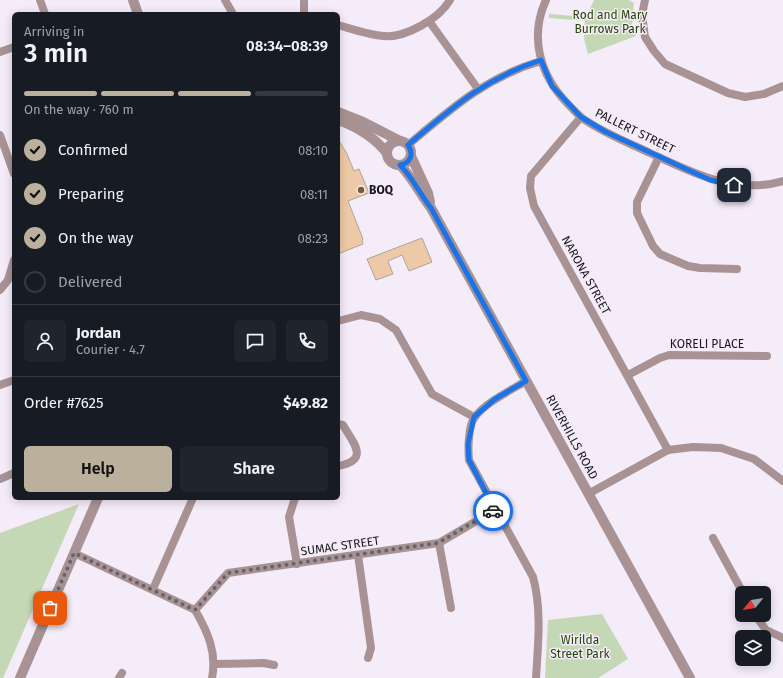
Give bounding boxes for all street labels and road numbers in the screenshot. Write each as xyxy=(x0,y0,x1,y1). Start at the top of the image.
street label: PALLERT STREET xyxy=(593,106,678,157)
street label: NARONA STREET xyxy=(559,233,614,317)
street label: KORELI PLACE xyxy=(670,337,744,351)
street label: RIVERHILLS ROAD xyxy=(543,392,601,482)
street label: SUMAC STREET xyxy=(300,533,381,558)

